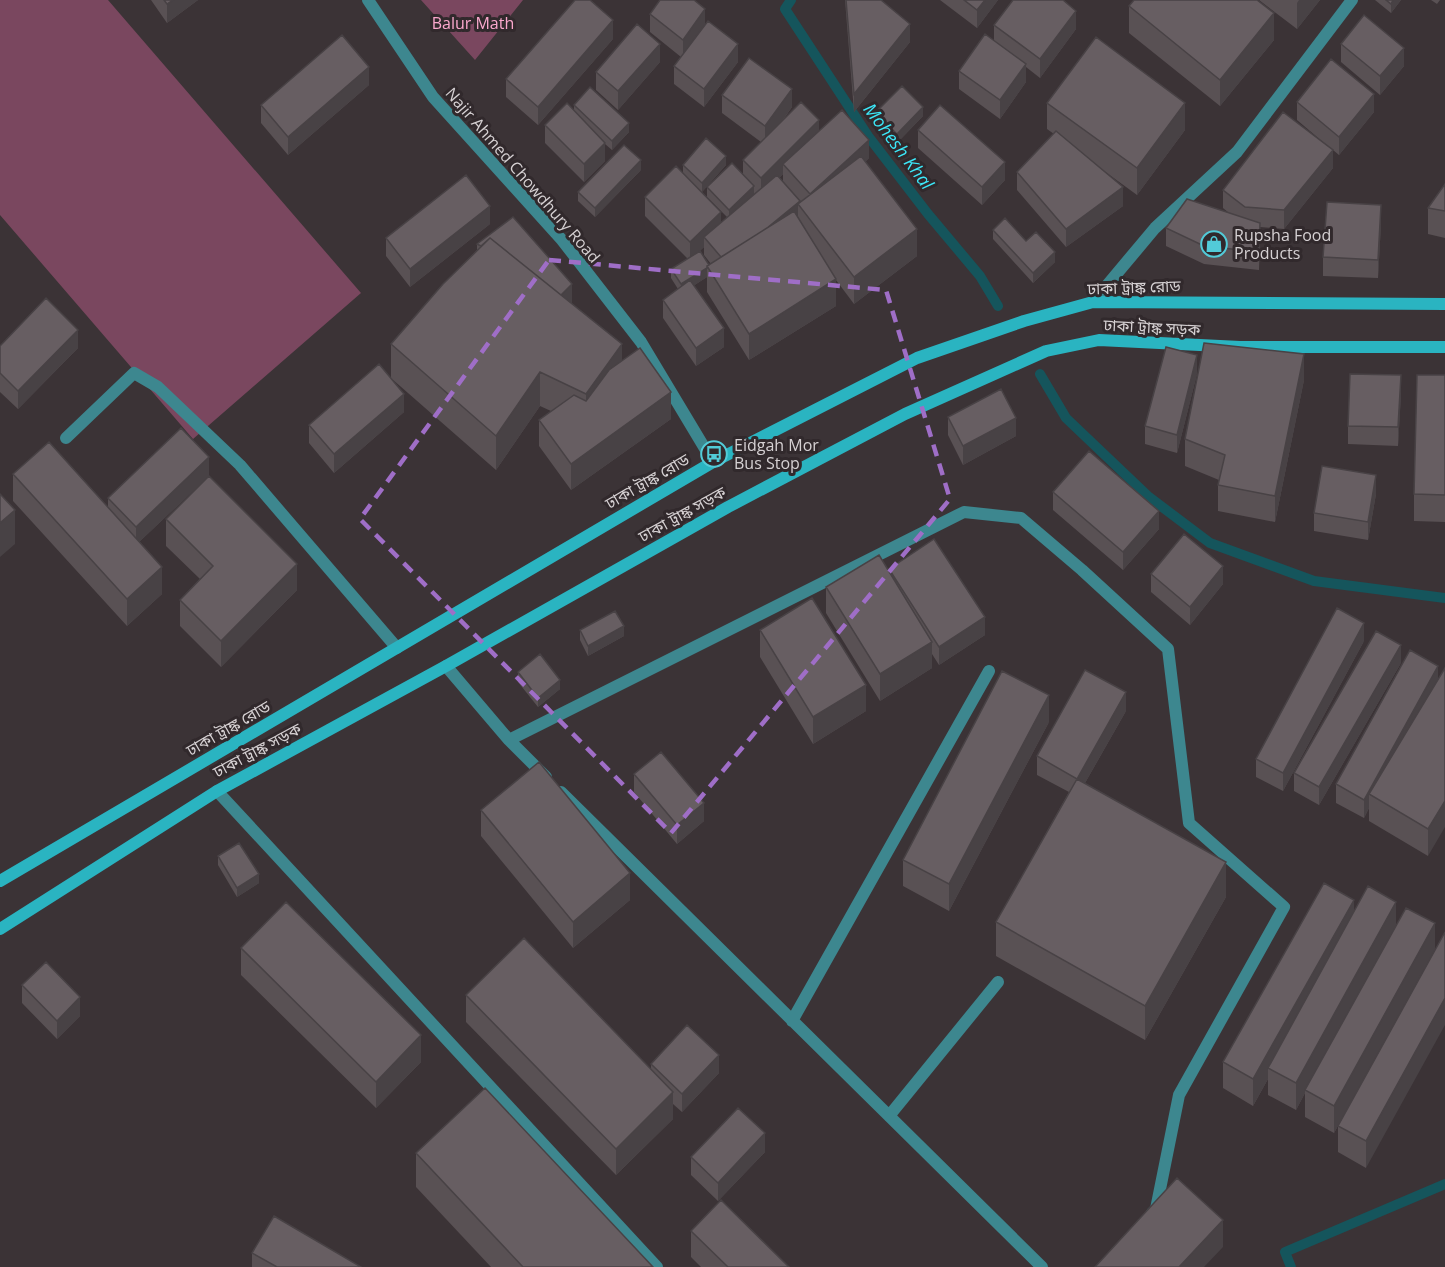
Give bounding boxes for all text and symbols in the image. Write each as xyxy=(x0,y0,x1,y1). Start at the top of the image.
park label: Balur Math xyxy=(432,12,514,34)
street label: Najir Ahmed Chowdhury Road xyxy=(441,83,605,267)
water label: Mohesh Khal xyxy=(859,98,940,195)
place label: Rupsha Food Products xyxy=(1234,224,1331,264)
shop icon: Rupsha Food Products xyxy=(1199,229,1229,259)
street label: ঢাকা ট্রাঙ্ক রোড xyxy=(1086,274,1182,300)
street label: ঢাকা ট্রাঙ্ক সড়ক xyxy=(1102,313,1202,341)
place label: Eidgah Mor Bus Stop xyxy=(734,434,819,474)
bus stop icon: Eidgah Mor Bus Stop xyxy=(699,439,729,469)
street label: ঢাকা ট্রাঙ্ক রোড xyxy=(600,448,694,514)
street label: ঢাকা ট্রাঙ্ক সড়ক xyxy=(633,480,731,548)
street label: ঢাকা ট্রাঙ্ক রোড xyxy=(181,695,275,761)
street label: ঢাকা ট্রাঙ্ক সড়ক xyxy=(208,717,306,783)

